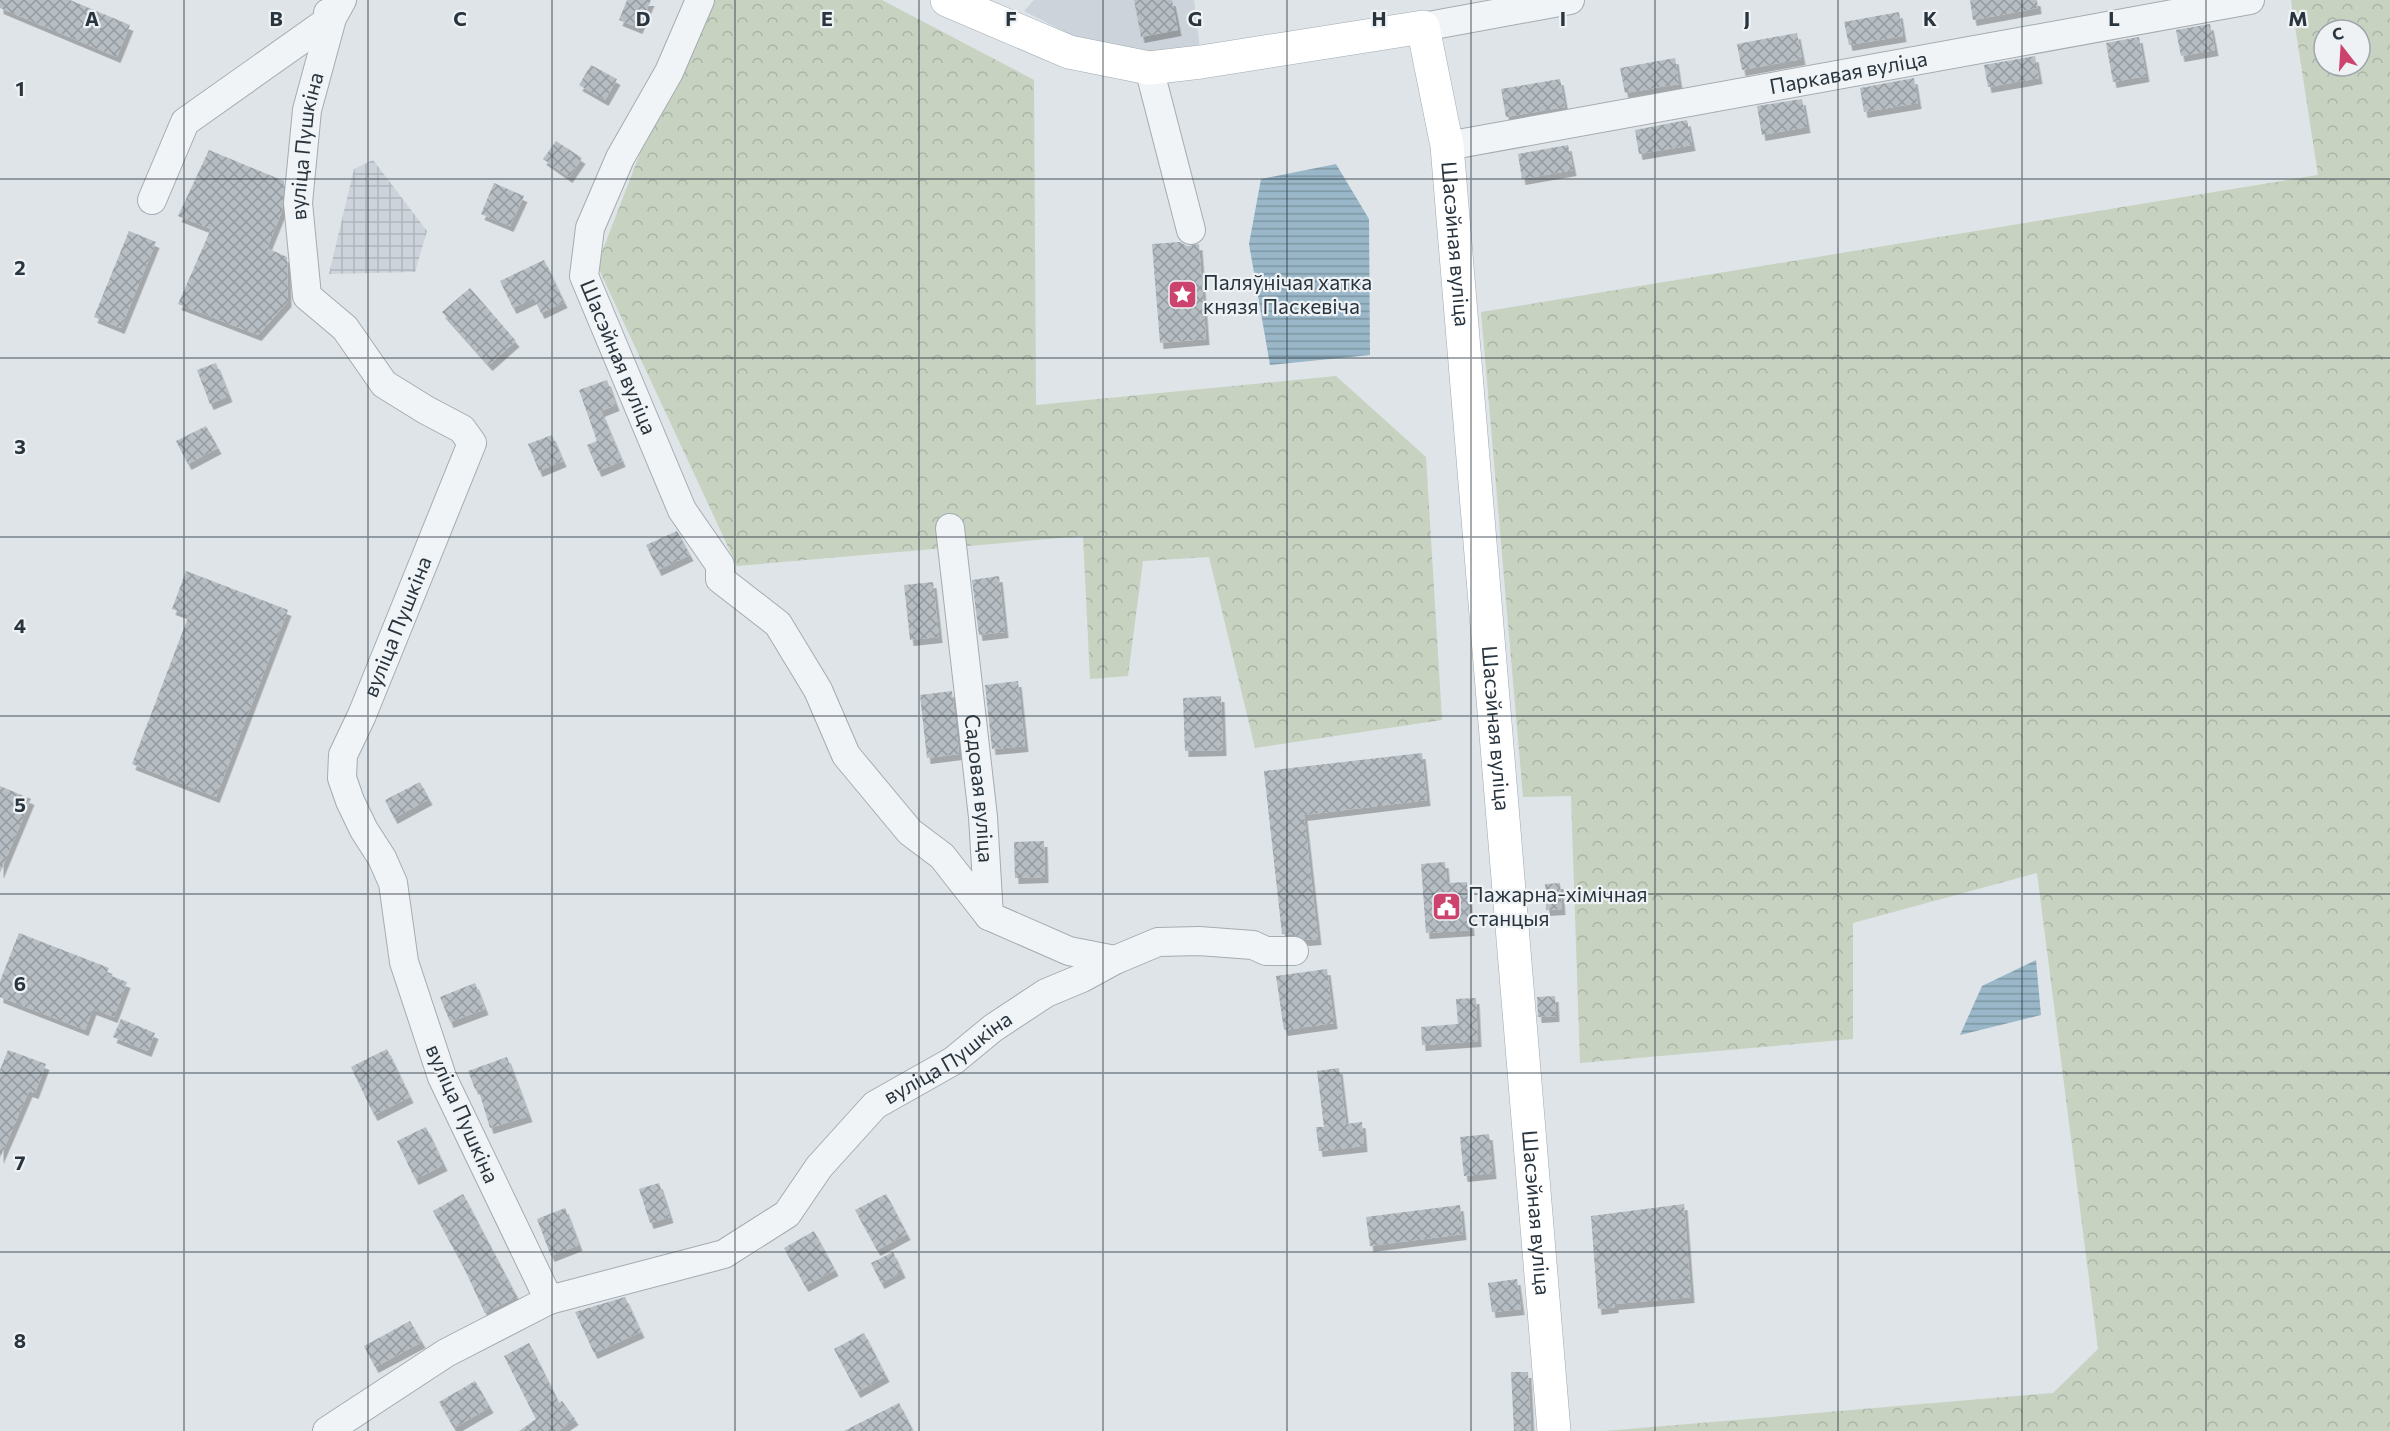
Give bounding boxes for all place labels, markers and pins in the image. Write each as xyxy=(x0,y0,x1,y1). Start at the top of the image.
place label: Паляўнічая хатка князя Паскевіча xyxy=(1203,269,1372,318)
place icon: Паляўнічая хатка князя Паскевіча xyxy=(1166,279,1198,311)
place label: Пажарна-хімічная станцыя xyxy=(1468,881,1648,930)
public building icon: Пажарна-хімічная станцыя xyxy=(1431,891,1463,923)

